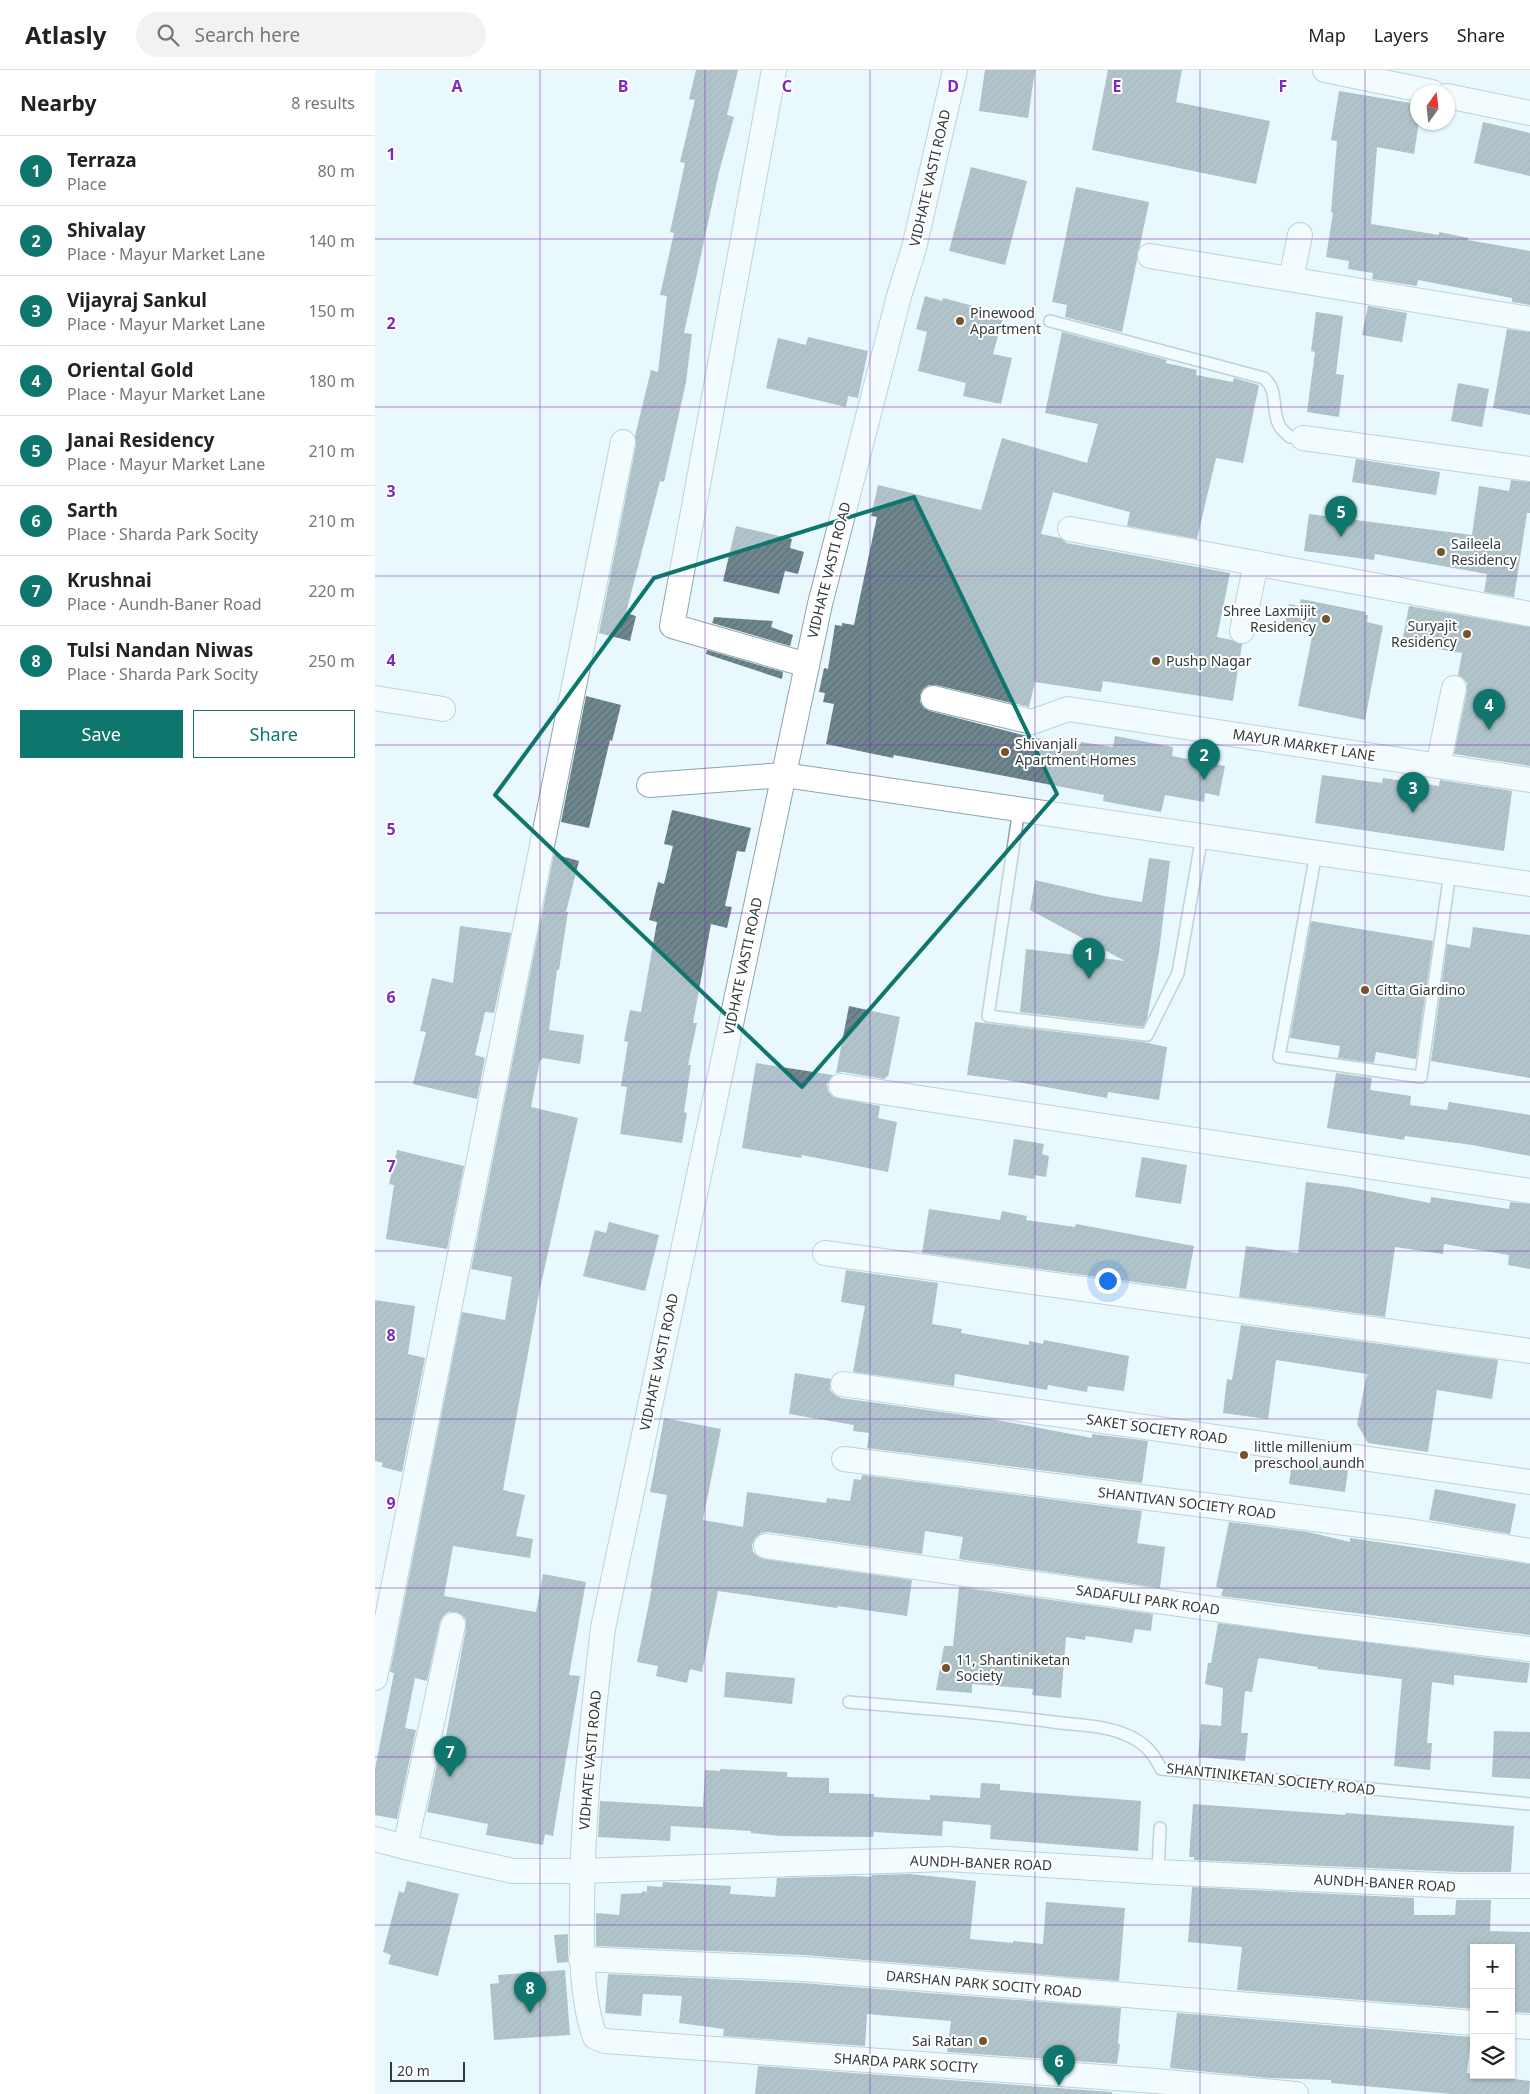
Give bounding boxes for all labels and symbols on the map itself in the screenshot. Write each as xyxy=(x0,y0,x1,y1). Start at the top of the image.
text: A xyxy=(451,75,463,97)
text: B xyxy=(618,75,628,97)
text: C xyxy=(782,75,792,97)
text: D xyxy=(947,75,959,97)
text: E xyxy=(1113,75,1122,97)
text: F xyxy=(1279,75,1287,97)
north arrow xyxy=(1410,85,1455,130)
street label: VIDHATE VASTI ROAD xyxy=(904,107,955,248)
text: 1 xyxy=(386,143,396,165)
place label: Pinewood Apartment xyxy=(970,303,1041,338)
text: 2 xyxy=(386,312,396,334)
marker: Pinewood Apartment xyxy=(954,315,966,327)
text: 3 xyxy=(386,480,396,502)
pin: 5 xyxy=(1325,496,1357,537)
street label: VIDHATE VASTI ROAD xyxy=(802,500,855,640)
place label: Saileela Residency xyxy=(1451,534,1518,569)
marker: Saileela Residency xyxy=(1435,546,1447,558)
place label: Shree Laxmijit Residency xyxy=(1223,601,1317,636)
marker: Shree Laxmijit Residency xyxy=(1320,613,1332,625)
place label: Suryajit Residency xyxy=(1391,616,1458,651)
marker: Suryajit Residency xyxy=(1461,628,1473,640)
text: 4 xyxy=(386,649,396,671)
place label: Pushp Nagar xyxy=(1166,651,1252,670)
marker: Pushp Nagar xyxy=(1150,655,1162,667)
pin: 4 xyxy=(1473,689,1505,730)
street label: MAYUR MARKET LANE xyxy=(1231,724,1377,765)
place label: Shivanjali Apartment Homes xyxy=(1015,734,1136,769)
pin: 2 xyxy=(1188,739,1220,780)
marker: Shivanjali Apartment Homes xyxy=(999,746,1011,758)
pin: 3 xyxy=(1397,772,1429,813)
text: 5 xyxy=(386,818,396,840)
street label: VIDHATE VASTI ROAD xyxy=(719,895,766,1036)
pin: 1 xyxy=(1073,938,1105,979)
place label: Citta Giardino xyxy=(1375,980,1466,999)
marker: Citta Giardino xyxy=(1359,984,1371,996)
text: 6 xyxy=(386,986,396,1008)
text: 7 xyxy=(386,1155,396,1177)
your location xyxy=(1095,1268,1121,1294)
street label: VIDHATE VASTI ROAD xyxy=(635,1291,682,1432)
text: 8 xyxy=(386,1324,396,1346)
street label: SAKET SOCIETY ROAD xyxy=(1085,1409,1229,1448)
place label: little millenium preschool aundh xyxy=(1254,1437,1365,1472)
marker: little millenium preschool aundh xyxy=(1238,1449,1250,1461)
street label: SHANTIVAN SOCIETY ROAD xyxy=(1097,1482,1277,1523)
text: 9 xyxy=(386,1492,396,1514)
street label: SADAFULI PARK ROAD xyxy=(1075,1580,1221,1619)
place label: 11, Shantiniketan Society xyxy=(956,1650,1070,1685)
marker: 11, Shantiniketan Society xyxy=(940,1662,952,1674)
street label: VIDHATE VASTI ROAD xyxy=(574,1689,605,1831)
pin: 7 xyxy=(434,1736,466,1777)
street label: SHANTINIKETAN SOCIETY ROAD xyxy=(1166,1758,1376,1799)
street label: AUNDH-BANER ROAD xyxy=(910,1851,1052,1874)
street label: AUNDH-BANER ROAD xyxy=(1313,1869,1457,1896)
street label: DARSHAN PARK SOCITY ROAD xyxy=(885,1965,1083,2002)
pin: 8 xyxy=(514,1972,546,2013)
place label: Sai Ratan xyxy=(912,2031,973,2050)
marker: Sai Ratan xyxy=(977,2035,989,2047)
pin: 6 xyxy=(1043,2045,1075,2086)
street label: SHARDA PARK SOCITY xyxy=(834,2048,979,2077)
scale bar xyxy=(390,2059,465,2082)

